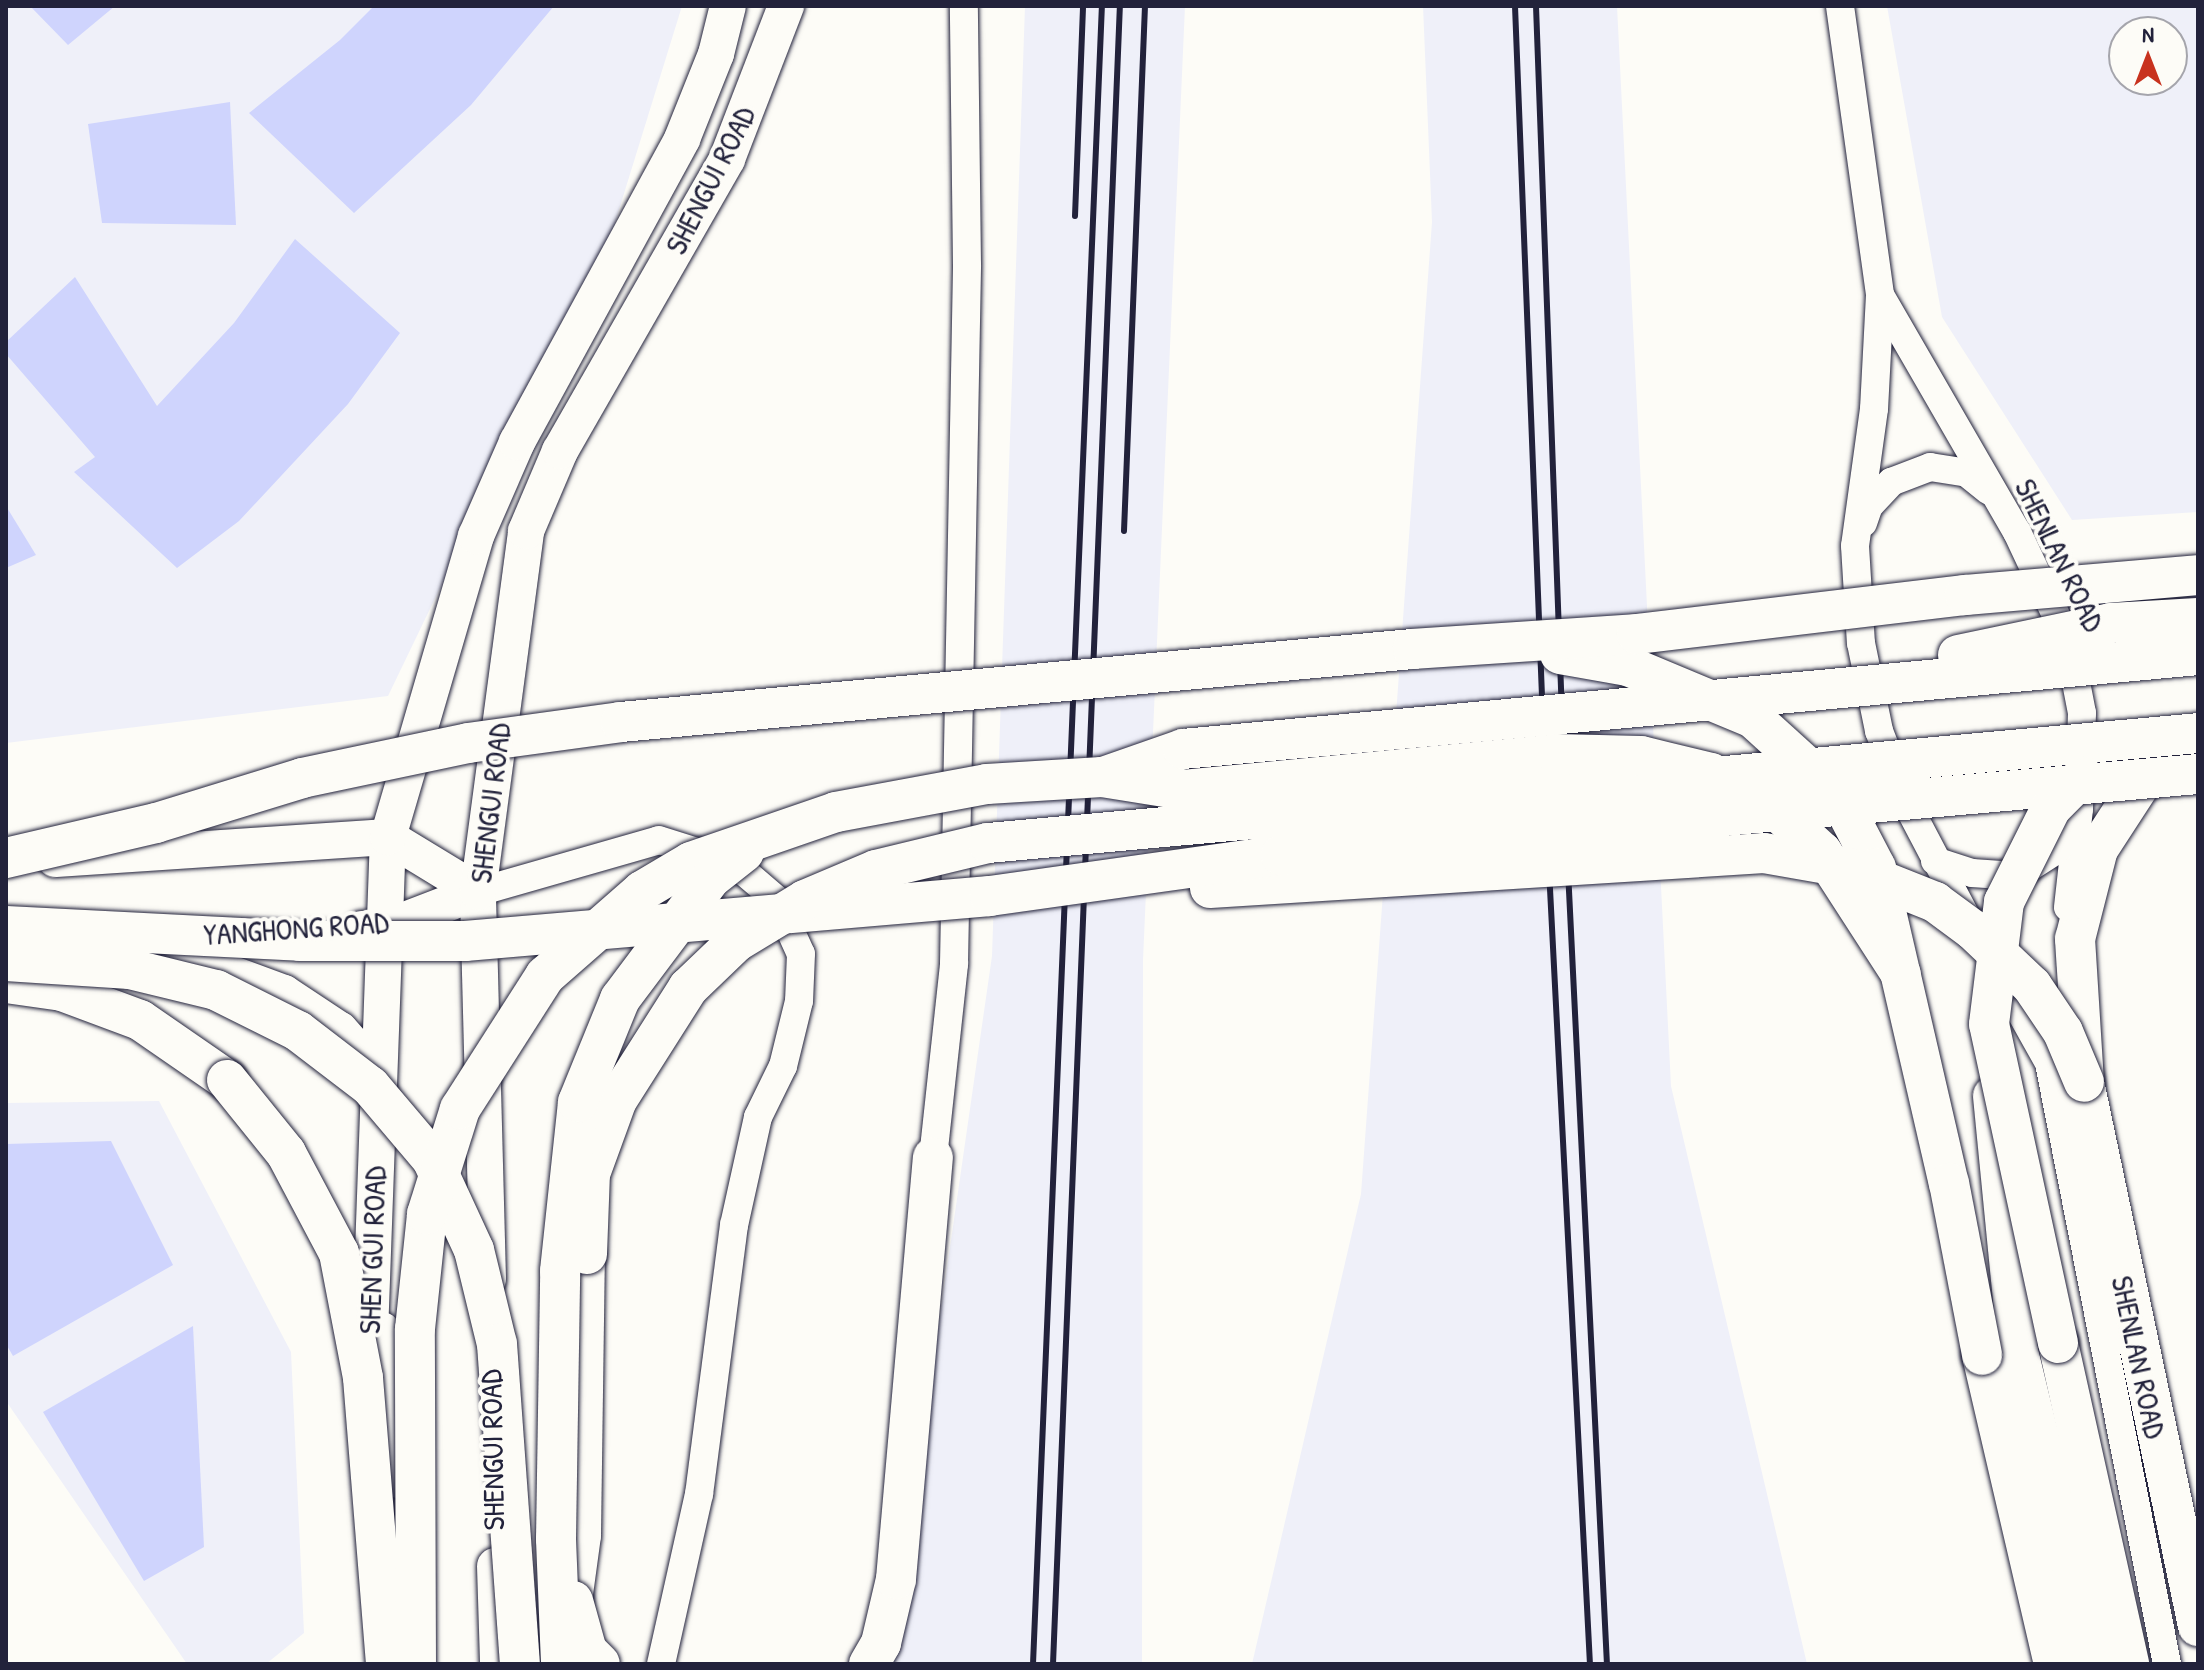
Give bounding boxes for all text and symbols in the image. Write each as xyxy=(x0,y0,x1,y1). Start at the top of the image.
north arrow xyxy=(2108,16,2188,96)
text: N xyxy=(2142,19,2154,49)
street label: SHENGUI ROAD xyxy=(657,100,763,260)
street label: SHENLAN ROAD xyxy=(2008,473,2112,637)
street label: SHENGUI ROAD xyxy=(462,721,518,885)
street label: YANGHONG ROAD xyxy=(202,904,390,952)
street label: SHEN GUI ROAD xyxy=(351,1165,393,1335)
street label: SHENLAN ROAD xyxy=(2104,1273,2174,1441)
street label: SHENGUI ROAD xyxy=(473,1369,511,1531)

